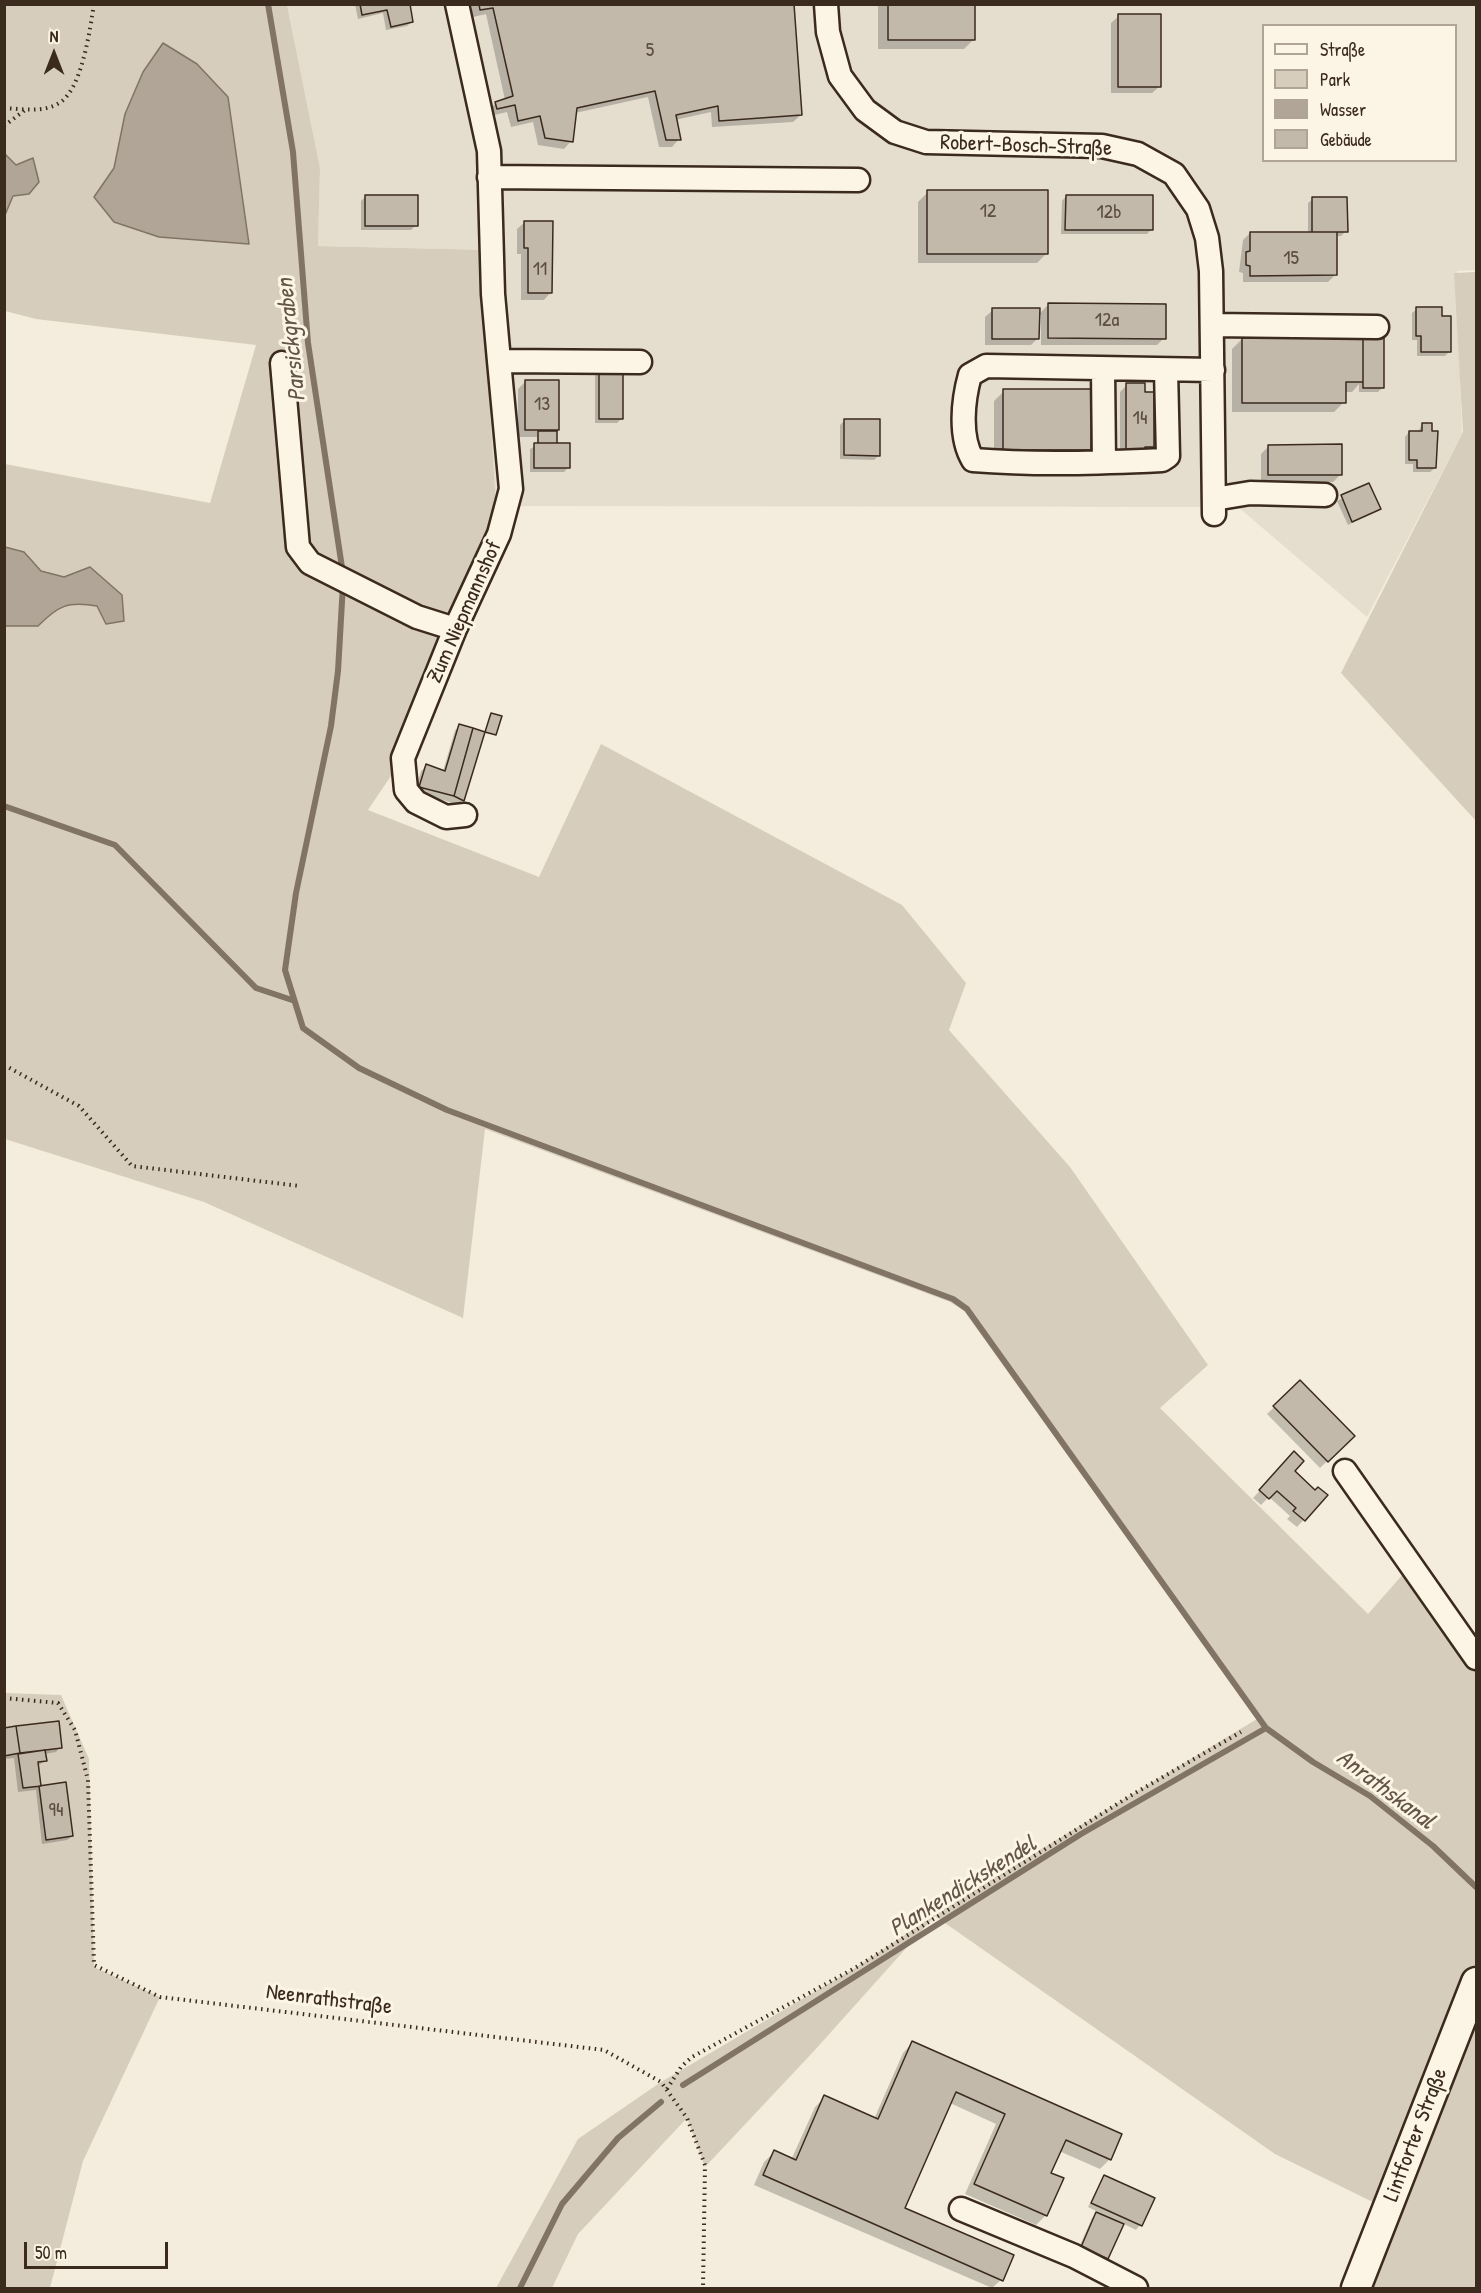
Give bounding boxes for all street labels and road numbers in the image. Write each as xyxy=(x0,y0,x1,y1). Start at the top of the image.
street label: Robert-Bosch-Straße xyxy=(940,130,1112,162)
street label: Zum Niepmannshof xyxy=(422,537,508,687)
street label: Neenrathstraße xyxy=(265,1979,393,2021)
street label: Lintforter Straße xyxy=(1378,2065,1454,2205)

